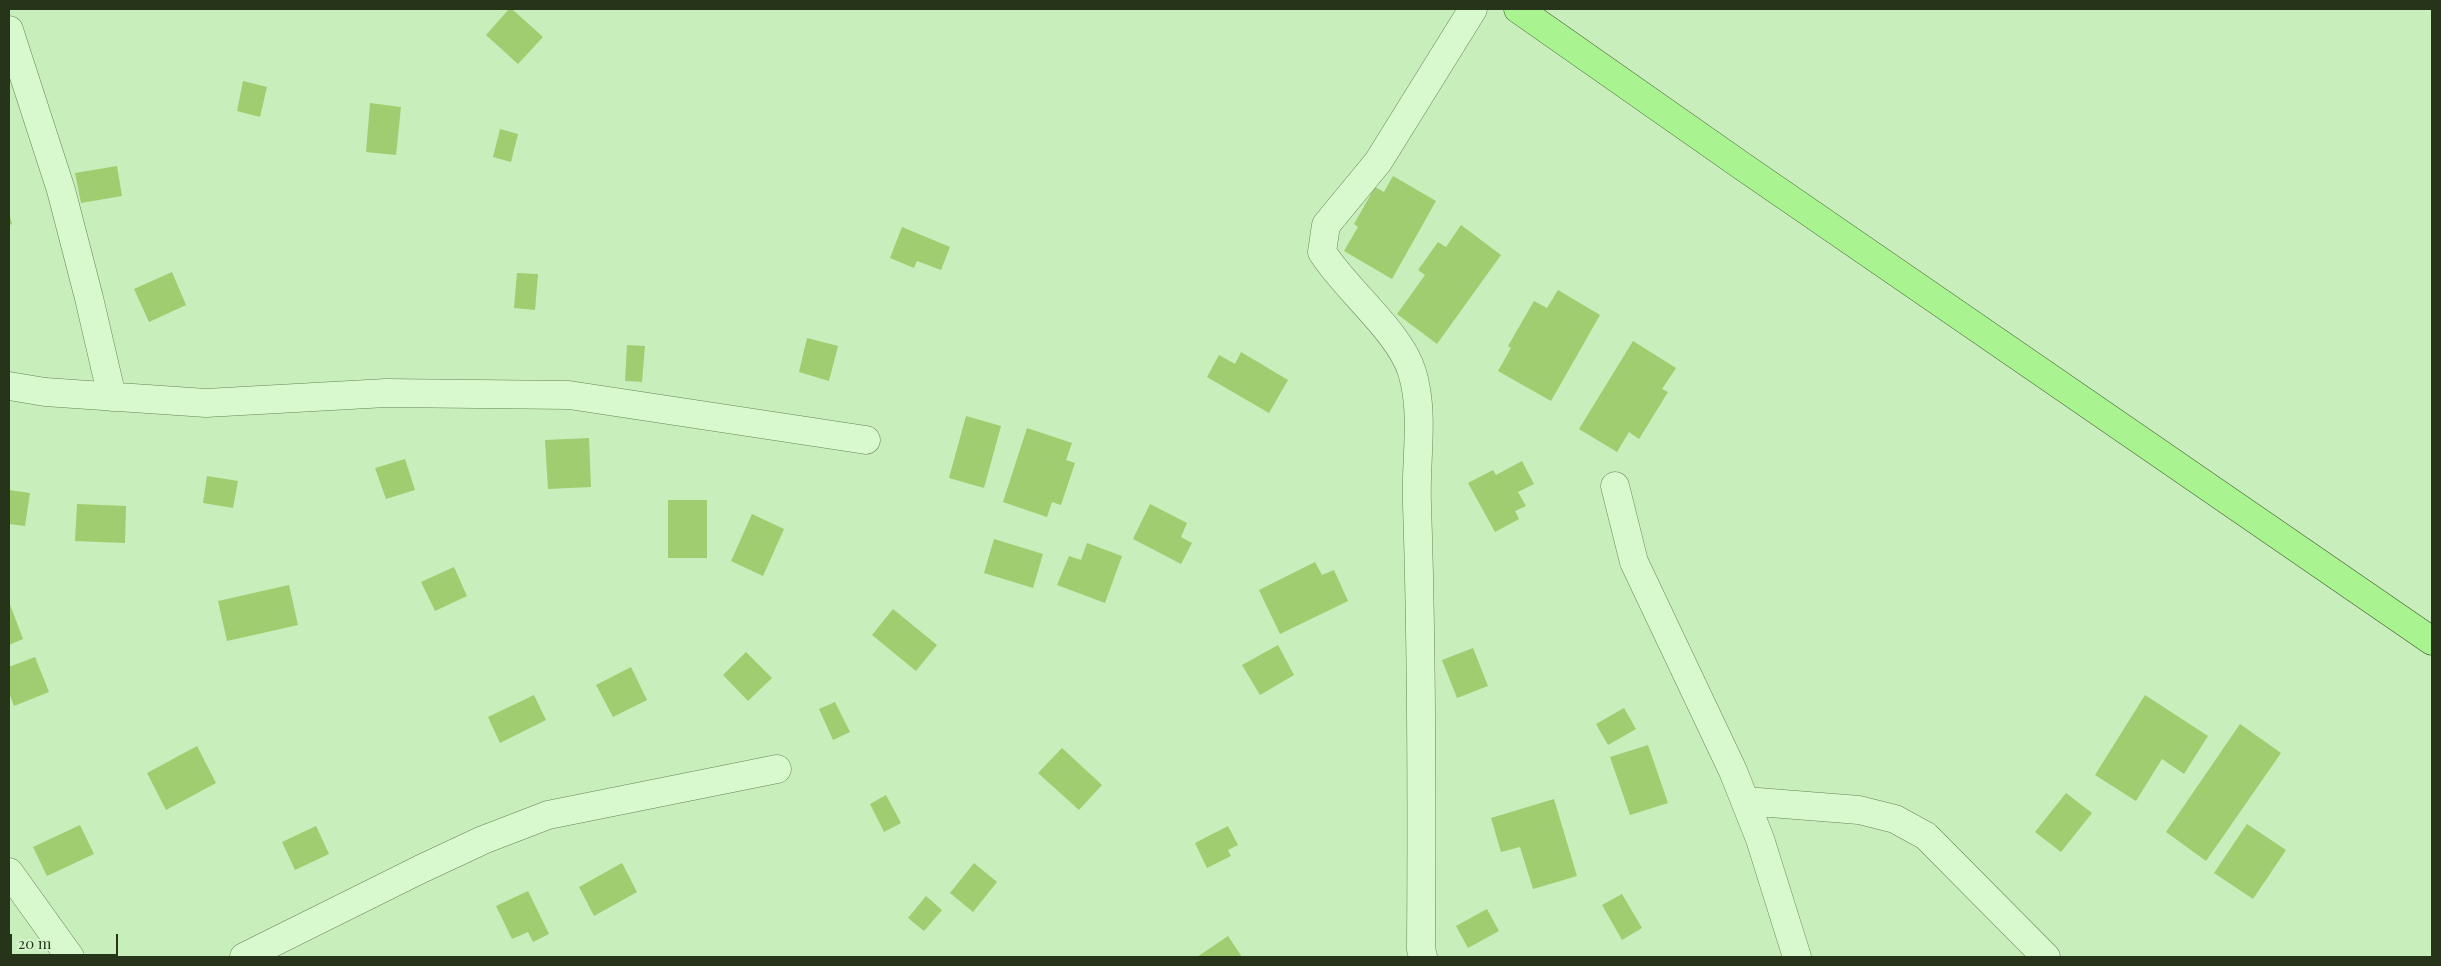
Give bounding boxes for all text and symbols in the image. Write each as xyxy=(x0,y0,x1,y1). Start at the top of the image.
scale bar xyxy=(12,924,120,956)
text: 20 m xyxy=(18,933,51,953)

